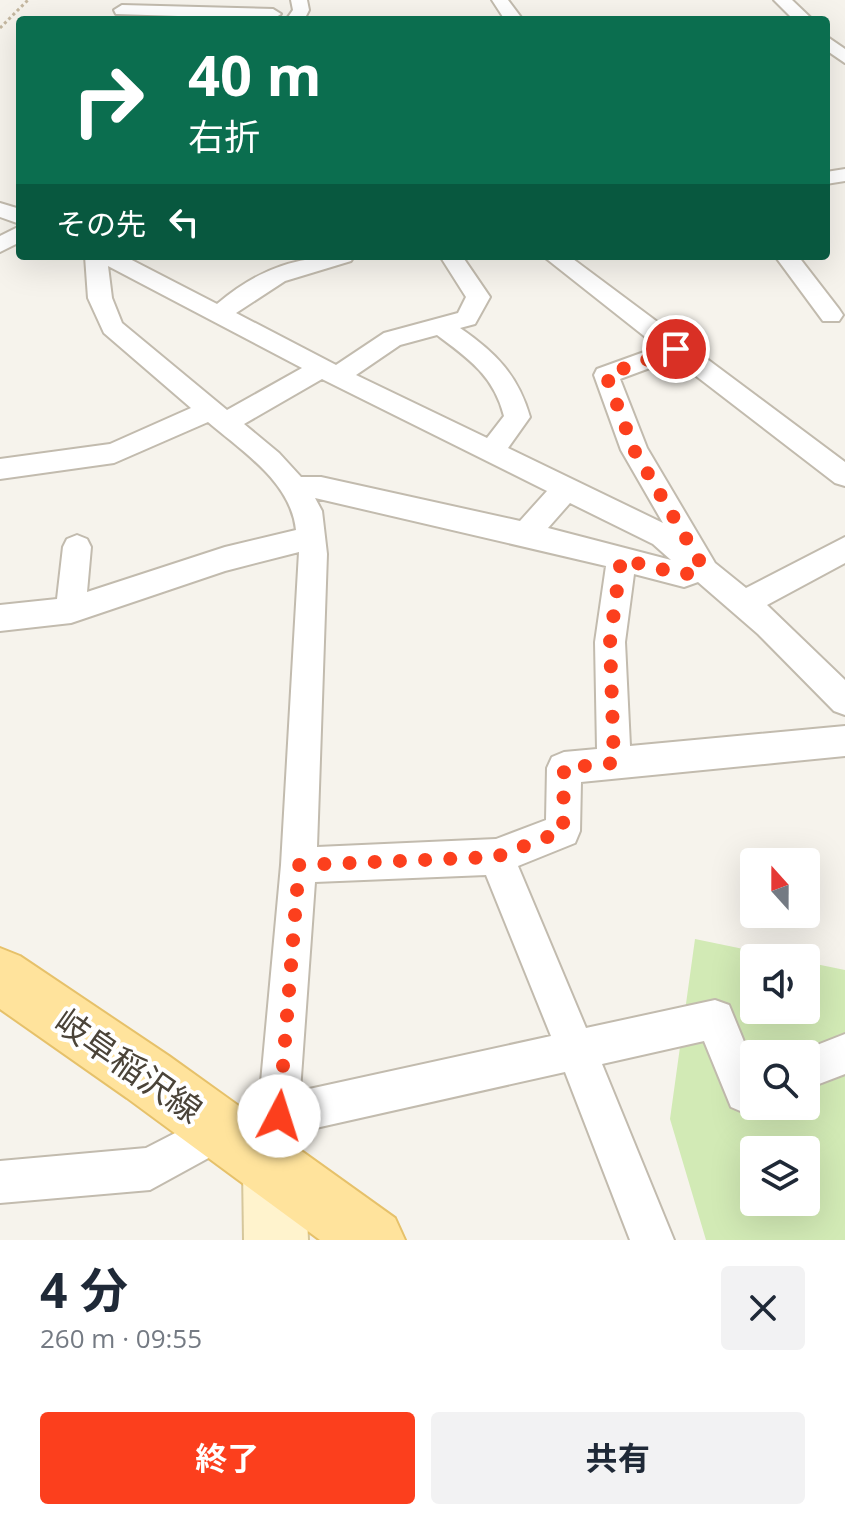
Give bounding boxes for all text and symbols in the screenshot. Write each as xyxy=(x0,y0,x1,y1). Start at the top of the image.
text: 40 m xyxy=(188,36,322,112)
icon: right xyxy=(56,48,160,152)
text: 右折 xyxy=(188,112,260,161)
icon: left xyxy=(162,200,206,244)
text: その先 xyxy=(56,203,146,244)
pin xyxy=(642,315,710,383)
icon: arrive xyxy=(654,327,698,371)
north arrow xyxy=(740,848,820,928)
map controls xyxy=(740,848,820,1216)
button: sound xyxy=(740,944,820,1024)
street label: 岐阜稲沢線 xyxy=(46,997,212,1133)
button: search xyxy=(740,1040,820,1120)
position arrow xyxy=(237,1074,321,1158)
button: layers xyxy=(740,1136,820,1216)
text: 4 分 xyxy=(40,1257,128,1322)
button: close xyxy=(721,1266,805,1350)
text: 260 m · 09:55 xyxy=(40,1320,202,1356)
button: 終了 xyxy=(40,1412,415,1504)
button: 共有 xyxy=(431,1412,805,1504)

